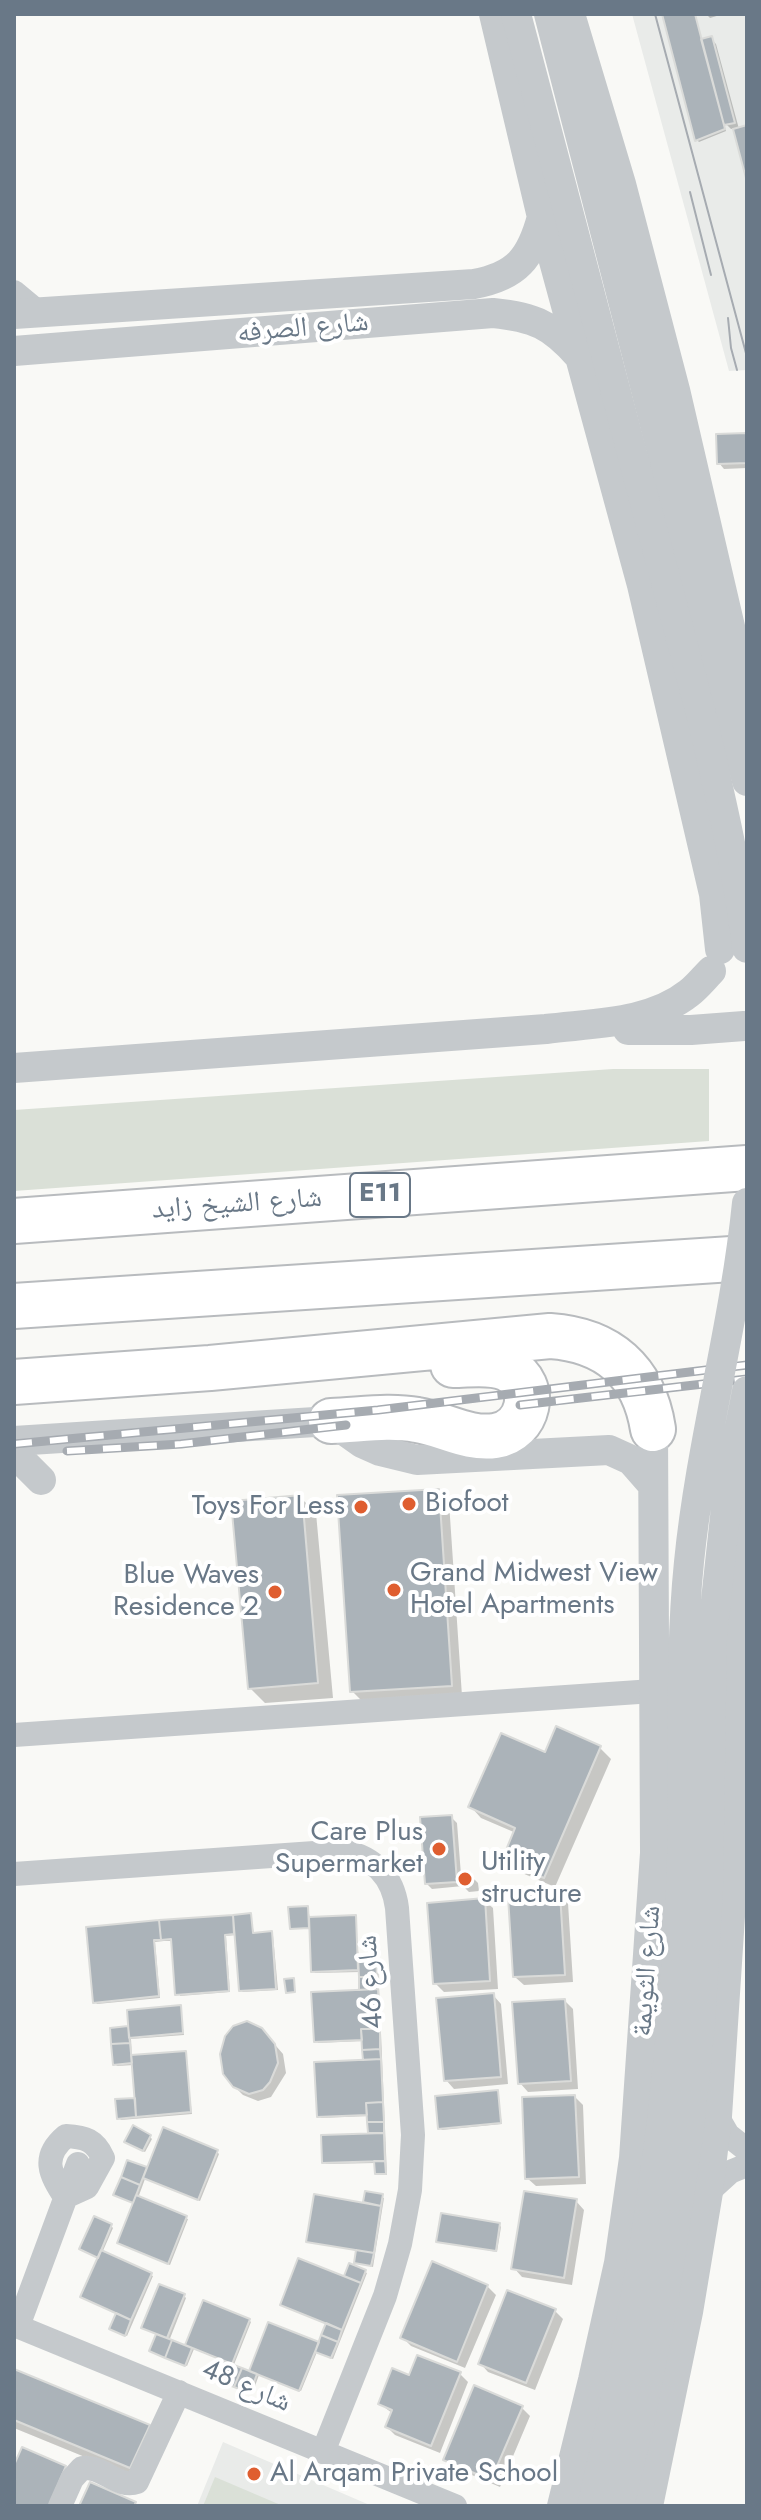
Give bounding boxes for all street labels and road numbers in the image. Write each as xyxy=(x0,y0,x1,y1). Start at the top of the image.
street label: شارع الصرفه xyxy=(236,307,370,351)
road number: E11 xyxy=(350,1173,410,1217)
street label: شارع الشيخ زايد xyxy=(151,1182,323,1228)
street label: شارع الثويمة xyxy=(627,1904,669,2038)
street label: شارع 46 xyxy=(352,1934,392,2030)
street label: شارع 48 xyxy=(197,2353,295,2421)

